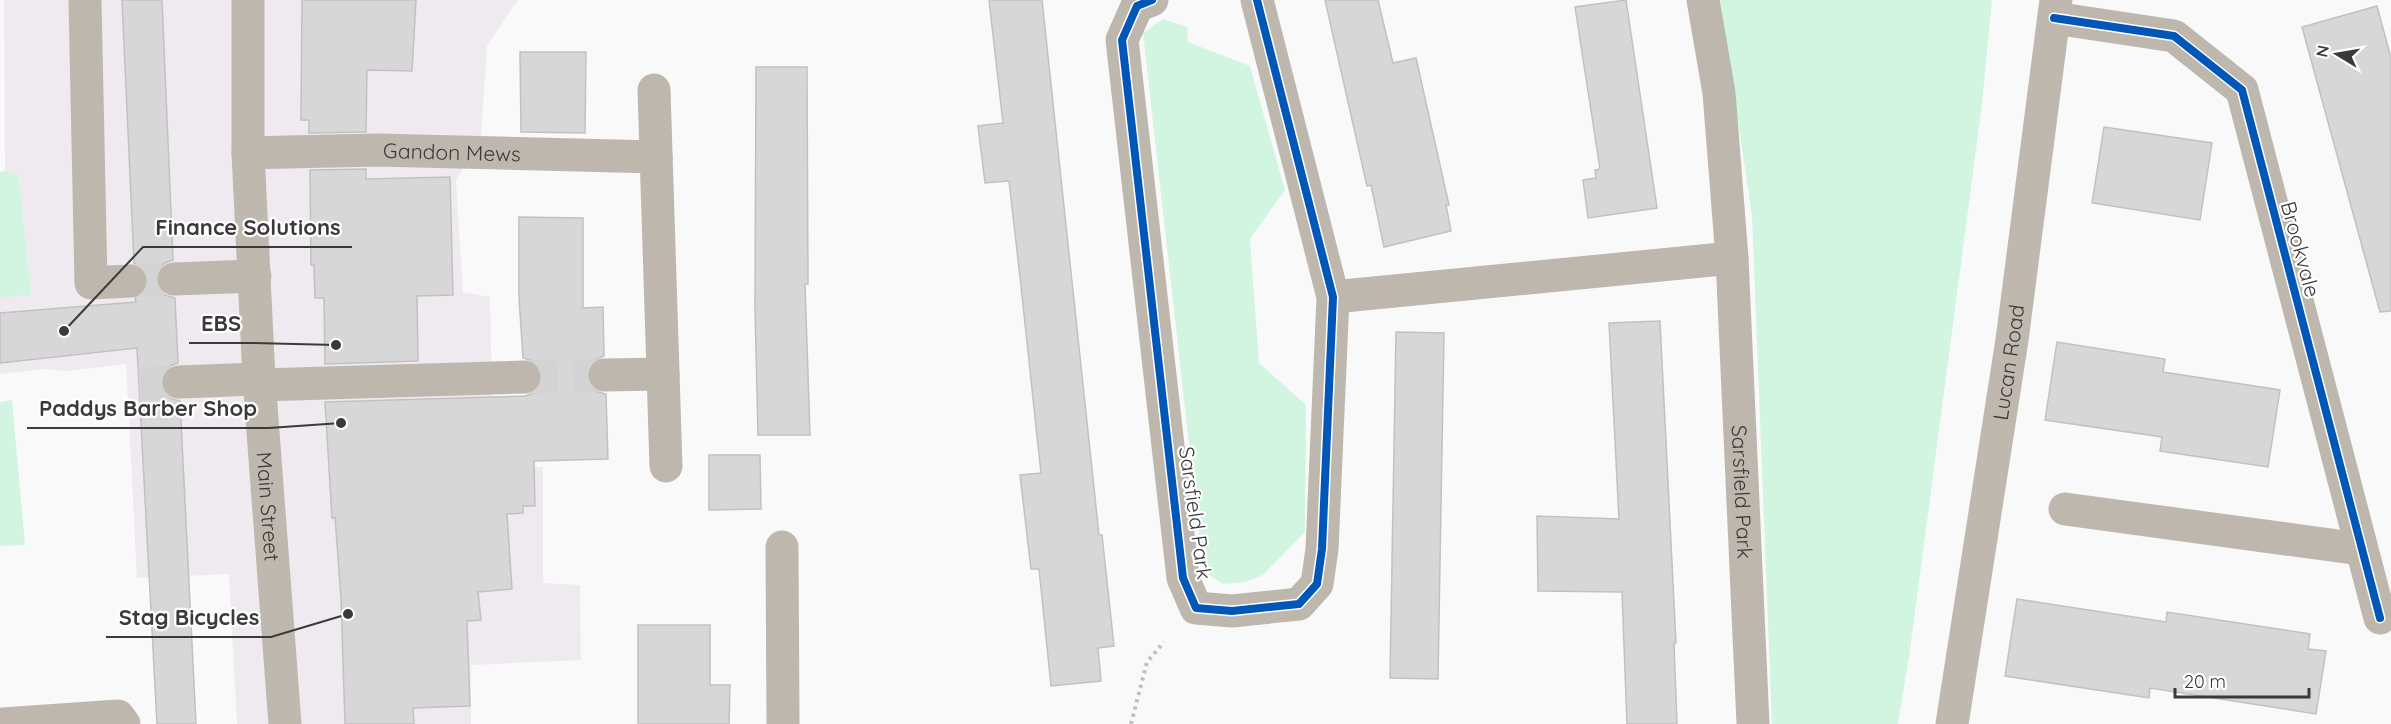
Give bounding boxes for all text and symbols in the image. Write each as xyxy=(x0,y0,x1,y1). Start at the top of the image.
north arrow xyxy=(2307,24,2367,84)
text: N xyxy=(2311,43,2333,59)
street label: Gandon Mews xyxy=(383,137,521,167)
street label: Brookvale xyxy=(2276,198,2326,300)
callout: Finance Solutions xyxy=(143,207,352,247)
text: Finance Solutions xyxy=(155,213,341,241)
callout: EBS xyxy=(189,303,253,343)
street label: Lucan Road xyxy=(1987,303,2029,422)
text: EBS xyxy=(201,309,241,337)
callout: Paddys Barber Shop xyxy=(27,388,269,428)
text: Paddys Barber Shop xyxy=(39,394,257,422)
street label: Sarsfield Park xyxy=(1727,424,1759,559)
street label: Sarsfield Park xyxy=(1174,445,1218,581)
street label: Main Street xyxy=(252,451,286,562)
callout: Stag Bicycles xyxy=(106,597,271,637)
text: Stag Bicycles xyxy=(119,603,259,631)
scale bar xyxy=(2175,661,2308,699)
text: 20 m xyxy=(2184,670,2226,693)

